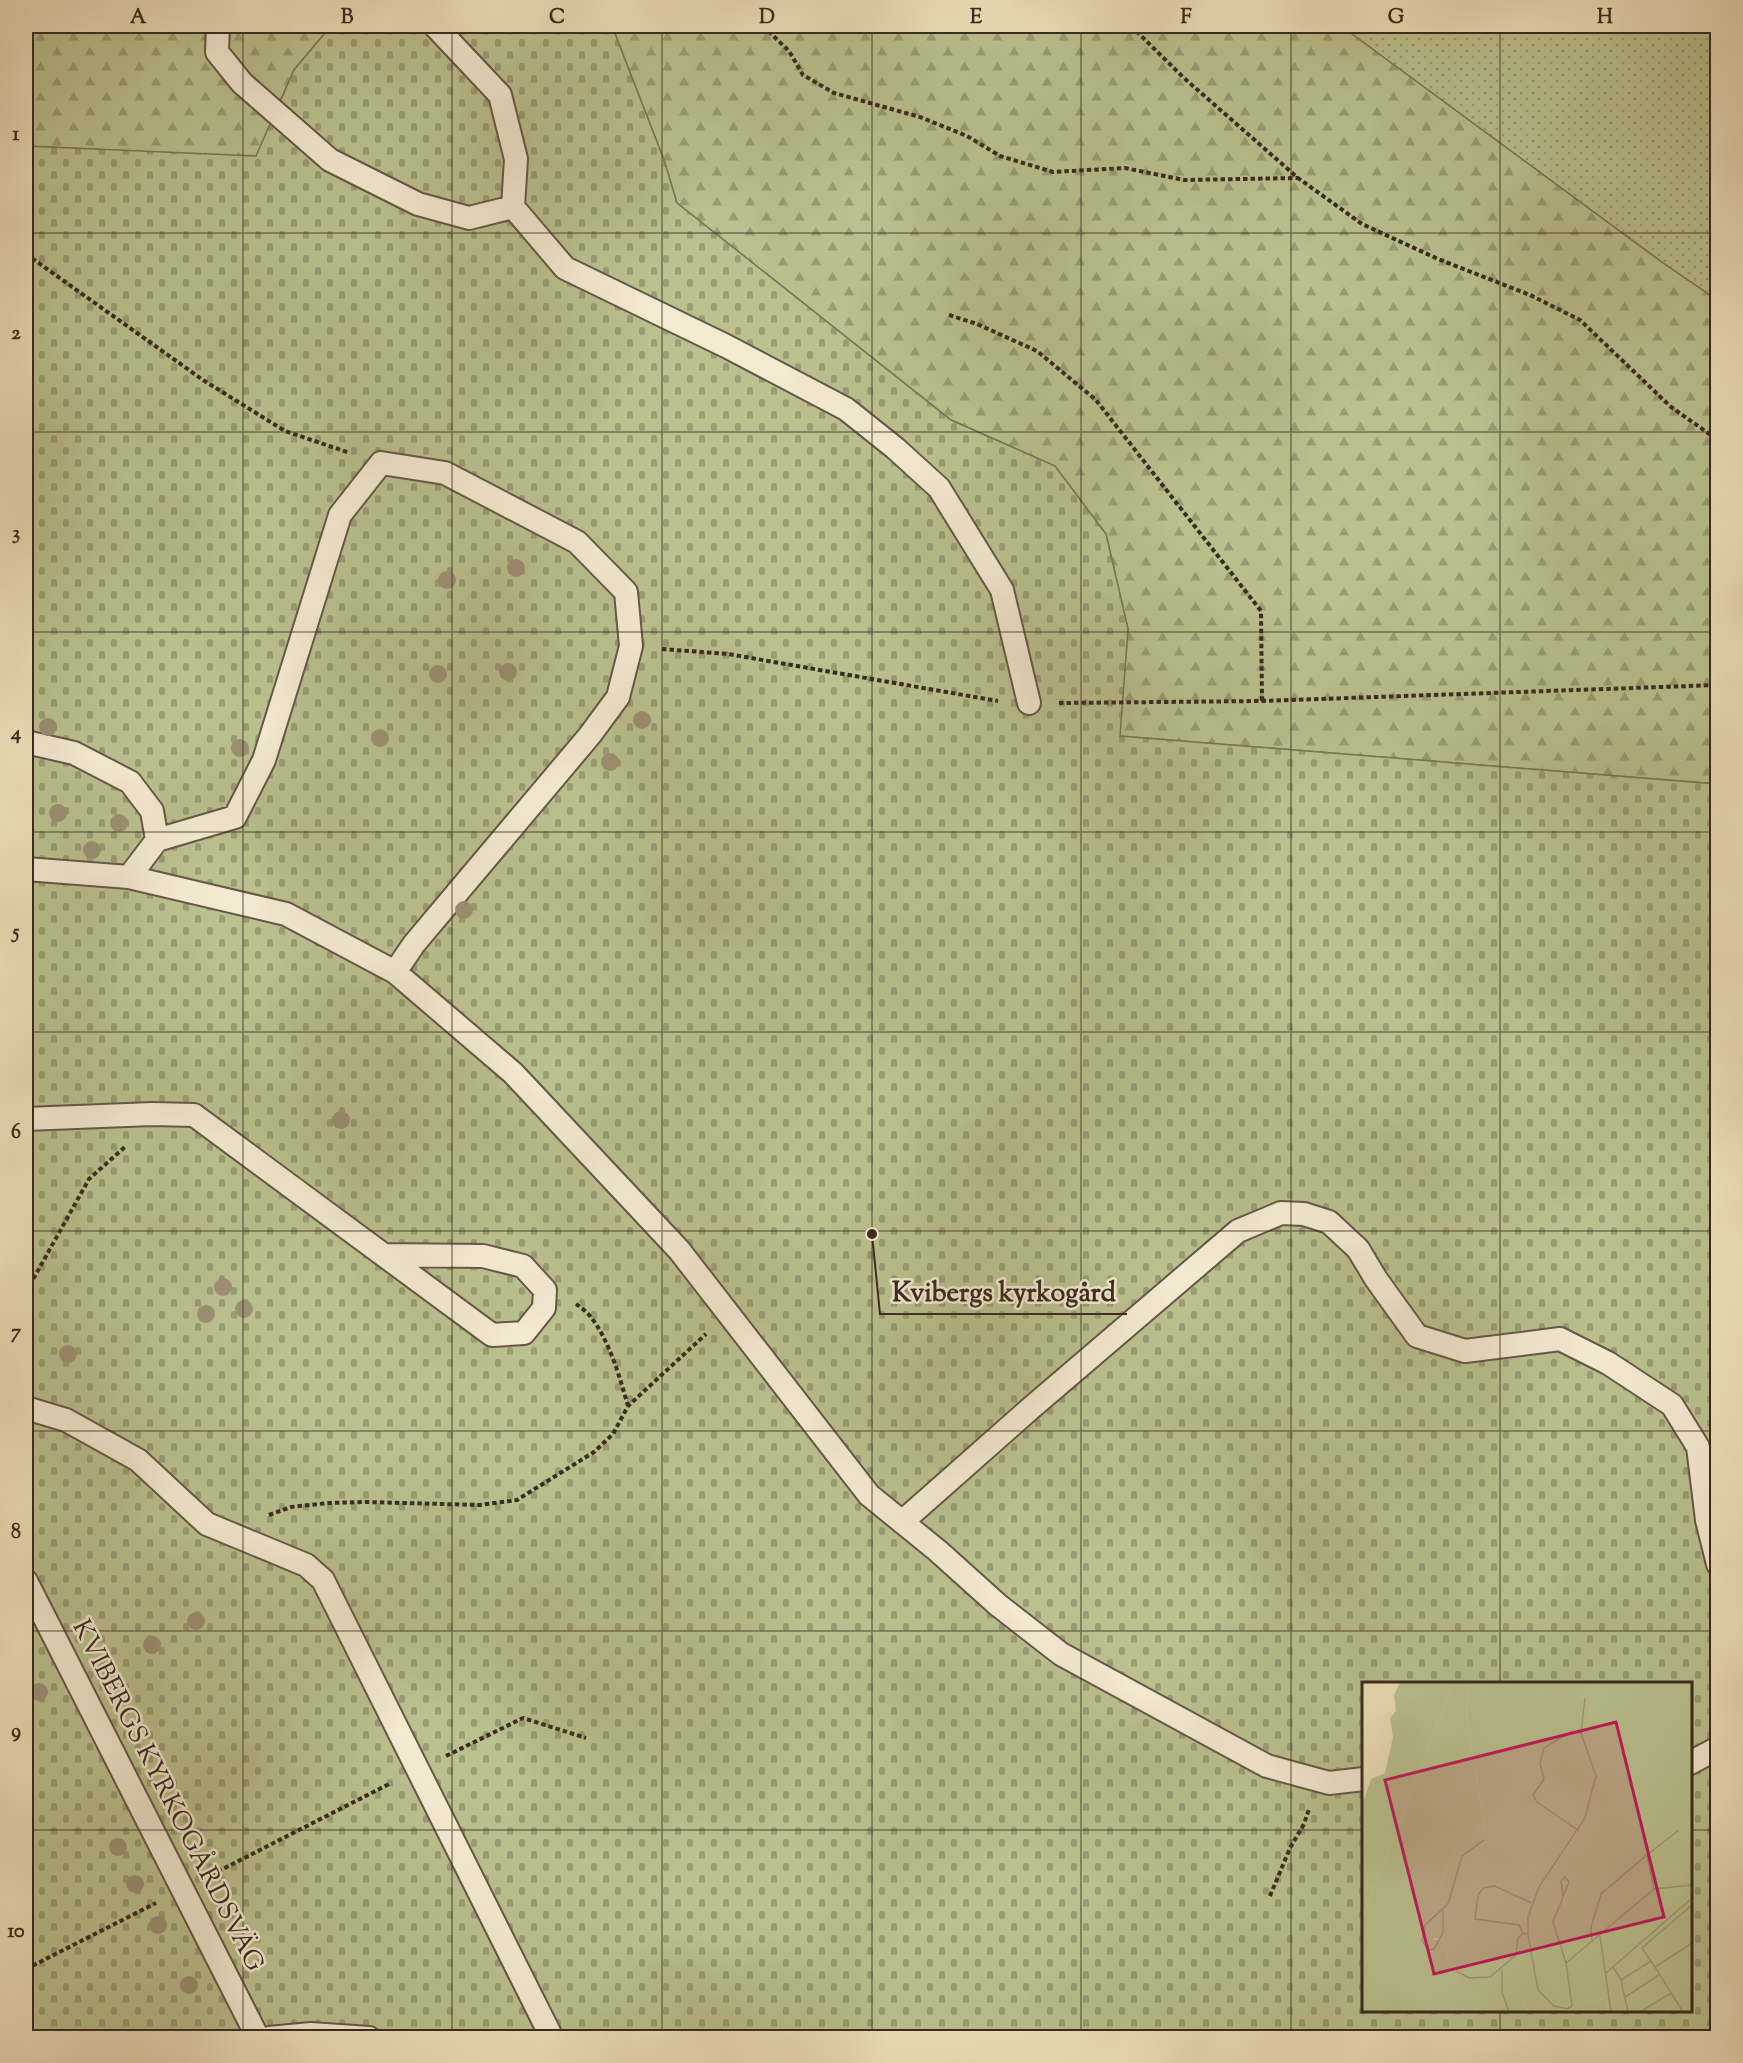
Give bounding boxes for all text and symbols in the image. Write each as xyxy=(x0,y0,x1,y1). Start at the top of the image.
text: A xyxy=(130,4,147,33)
text: B xyxy=(341,4,354,33)
text: C xyxy=(549,4,565,33)
text: D xyxy=(759,4,775,33)
text: E xyxy=(970,4,983,33)
text: F xyxy=(1180,4,1192,33)
text: G xyxy=(1388,4,1405,33)
text: H xyxy=(1597,4,1613,33)
text: 1 xyxy=(13,121,20,150)
text: 2 xyxy=(11,320,21,349)
text: 3 xyxy=(12,520,20,549)
text: 4 xyxy=(10,720,21,749)
text: 5 xyxy=(11,919,20,948)
text: 6 xyxy=(11,1119,21,1148)
callout: Kvibergs kyrkogård xyxy=(880,1269,1127,1314)
text: Kvibergs kyrkogård xyxy=(892,1275,1117,1314)
text: 7 xyxy=(11,1319,22,1348)
text: 8 xyxy=(11,1519,21,1548)
street label: KVIBERGS KYRKOGÅRDSVÄG xyxy=(62,1614,272,1978)
inset map xyxy=(1362,1682,1692,2012)
text: 9 xyxy=(11,1718,21,1747)
text: 10 xyxy=(7,1918,25,1947)

